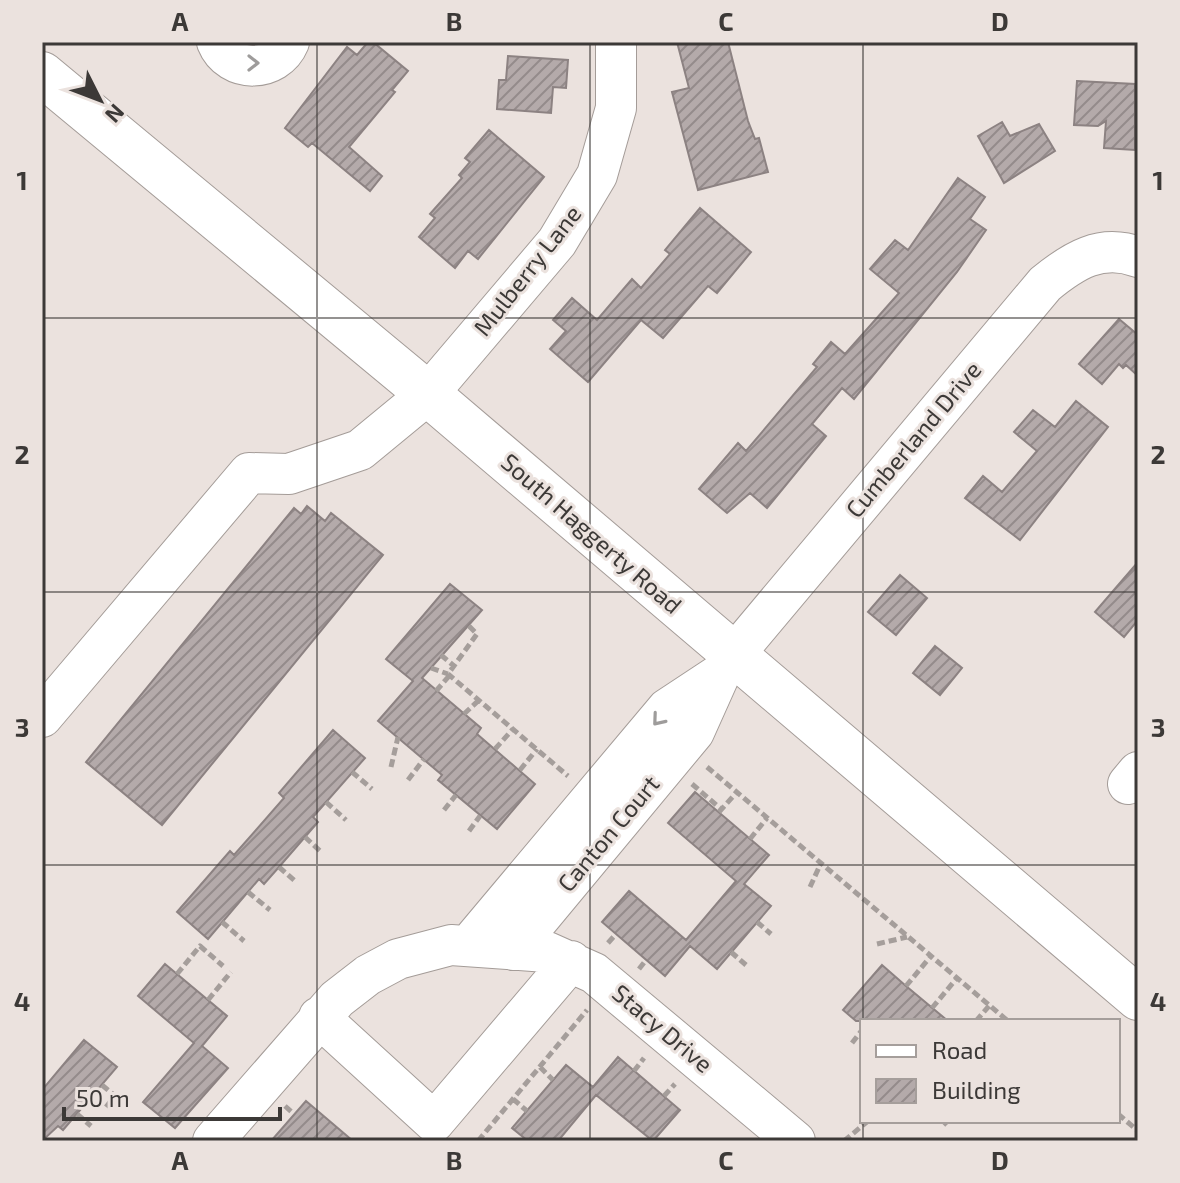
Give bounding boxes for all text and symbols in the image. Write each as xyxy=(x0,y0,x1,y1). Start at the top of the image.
text: A xyxy=(172,5,189,36)
text: B xyxy=(446,5,462,36)
text: C xyxy=(718,5,734,36)
text: D xyxy=(991,5,1009,36)
one-way arrow xyxy=(247,55,260,72)
north arrow xyxy=(60,60,140,140)
text: N xyxy=(101,99,131,129)
text: 1 xyxy=(16,164,28,195)
text: 1 xyxy=(1152,164,1164,195)
street label: Mulberry Lane xyxy=(467,199,587,341)
street label: Cumberland Drive xyxy=(839,355,987,523)
text: 2 xyxy=(14,438,30,469)
text: 2 xyxy=(1150,438,1166,469)
street label: South Haggerty Road xyxy=(496,447,688,619)
text: 3 xyxy=(15,711,29,742)
one-way arrow xyxy=(653,711,668,725)
text: 3 xyxy=(1151,711,1165,742)
street label: Canton Court xyxy=(551,769,665,897)
street label: Stacy Drive xyxy=(607,978,719,1078)
text: 4 xyxy=(14,985,30,1016)
text: 4 xyxy=(1150,985,1166,1016)
legend xyxy=(860,1019,1120,1123)
text: Road xyxy=(932,1035,987,1064)
scale bar xyxy=(64,1071,280,1121)
text: Building xyxy=(932,1075,1021,1104)
text: 50 m xyxy=(76,1083,130,1112)
text: A xyxy=(172,1144,189,1175)
text: B xyxy=(446,1144,462,1175)
text: C xyxy=(718,1144,734,1175)
text: D xyxy=(991,1144,1009,1175)

